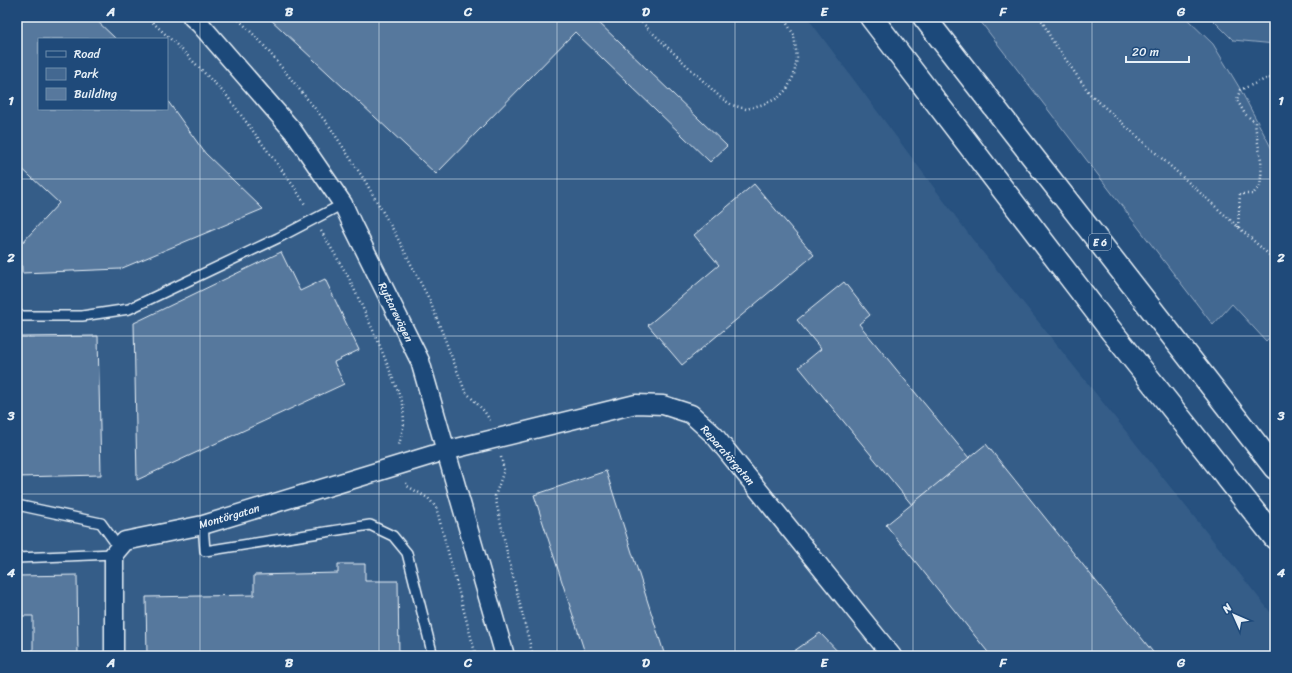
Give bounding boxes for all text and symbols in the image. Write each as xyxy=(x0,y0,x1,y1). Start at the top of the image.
text: A xyxy=(106,0,115,23)
text: B xyxy=(285,0,294,23)
text: C xyxy=(463,0,473,23)
text: D xyxy=(642,0,650,23)
text: E xyxy=(820,0,829,23)
text: F xyxy=(998,0,1007,23)
text: G xyxy=(1176,0,1186,23)
legend xyxy=(38,38,168,110)
scale bar xyxy=(1126,38,1189,64)
text: 20 m xyxy=(1132,41,1159,63)
text: Road xyxy=(74,43,101,65)
text: Park xyxy=(74,63,99,85)
text: Building xyxy=(74,83,117,105)
text: 1 xyxy=(8,89,14,112)
text: 1 xyxy=(1278,89,1284,112)
road number: E 6 xyxy=(1089,234,1111,250)
text: 2 xyxy=(6,246,15,269)
text: 2 xyxy=(1276,246,1285,269)
street label: Ryttarevägen xyxy=(373,279,418,345)
text: 3 xyxy=(6,404,15,427)
text: 3 xyxy=(1276,404,1285,427)
street label: Reparatörgatan xyxy=(696,421,760,490)
street label: Montörgatan xyxy=(196,499,262,534)
text: 4 xyxy=(6,561,16,584)
text: 4 xyxy=(1276,561,1286,584)
north arrow xyxy=(1214,595,1254,635)
text: N xyxy=(1217,599,1237,618)
text: A xyxy=(106,651,115,673)
text: B xyxy=(285,651,294,673)
text: C xyxy=(463,651,473,673)
text: D xyxy=(642,651,650,673)
text: E xyxy=(820,651,829,673)
text: F xyxy=(998,651,1007,673)
text: G xyxy=(1176,651,1186,673)

